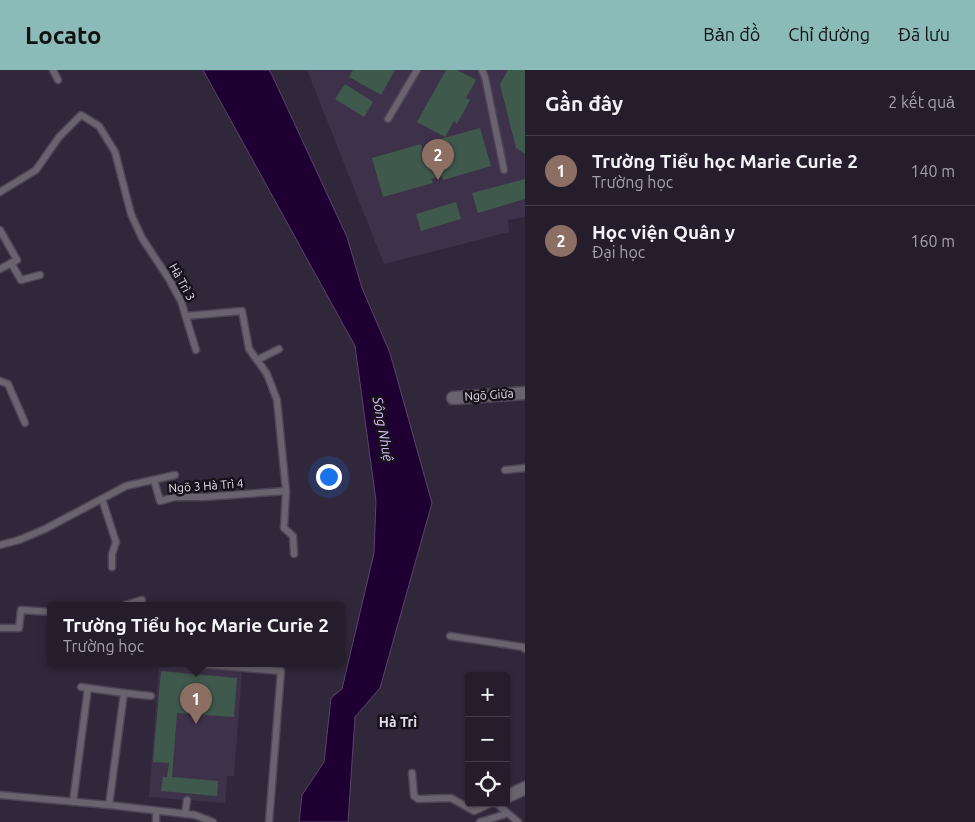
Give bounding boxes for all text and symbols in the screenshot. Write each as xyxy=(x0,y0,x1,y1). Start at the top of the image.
text: Locato xyxy=(25,22,101,49)
text: Bản đồ xyxy=(703,24,760,44)
text: Chỉ đường xyxy=(788,24,870,44)
text: Đã lưu xyxy=(898,24,950,44)
text: Gần đây xyxy=(545,91,623,115)
text: 2 kết quả xyxy=(888,93,955,111)
pin: 2 xyxy=(422,139,454,180)
text: Trường Tiểu học Marie Curie 2 xyxy=(592,150,858,172)
text: 1 xyxy=(556,162,566,180)
text: 140 m xyxy=(910,162,955,180)
text: Trường học xyxy=(592,173,673,191)
text: Học viện Quân y xyxy=(592,221,735,243)
text: 2 xyxy=(556,232,566,250)
text: 160 m xyxy=(910,232,955,250)
text: Đại học xyxy=(592,243,645,261)
street label: Hà Trì 3 xyxy=(167,261,198,303)
street label: Ngõ Giữa xyxy=(464,386,514,403)
water label: Sông Nhuệ xyxy=(369,394,397,463)
your location xyxy=(316,464,342,490)
street label: Ngõ 3 Hà Trì 4 xyxy=(168,476,244,495)
popup xyxy=(47,602,345,667)
text: Trường Tiểu học Marie Curie 2 xyxy=(63,614,329,636)
text: Trường học xyxy=(63,637,144,655)
map controls xyxy=(465,672,510,807)
button: + xyxy=(465,672,510,717)
pin: 1 xyxy=(180,683,212,724)
district label: Hà Trì xyxy=(379,714,417,730)
button: − xyxy=(465,717,510,762)
button: locate xyxy=(465,762,510,807)

